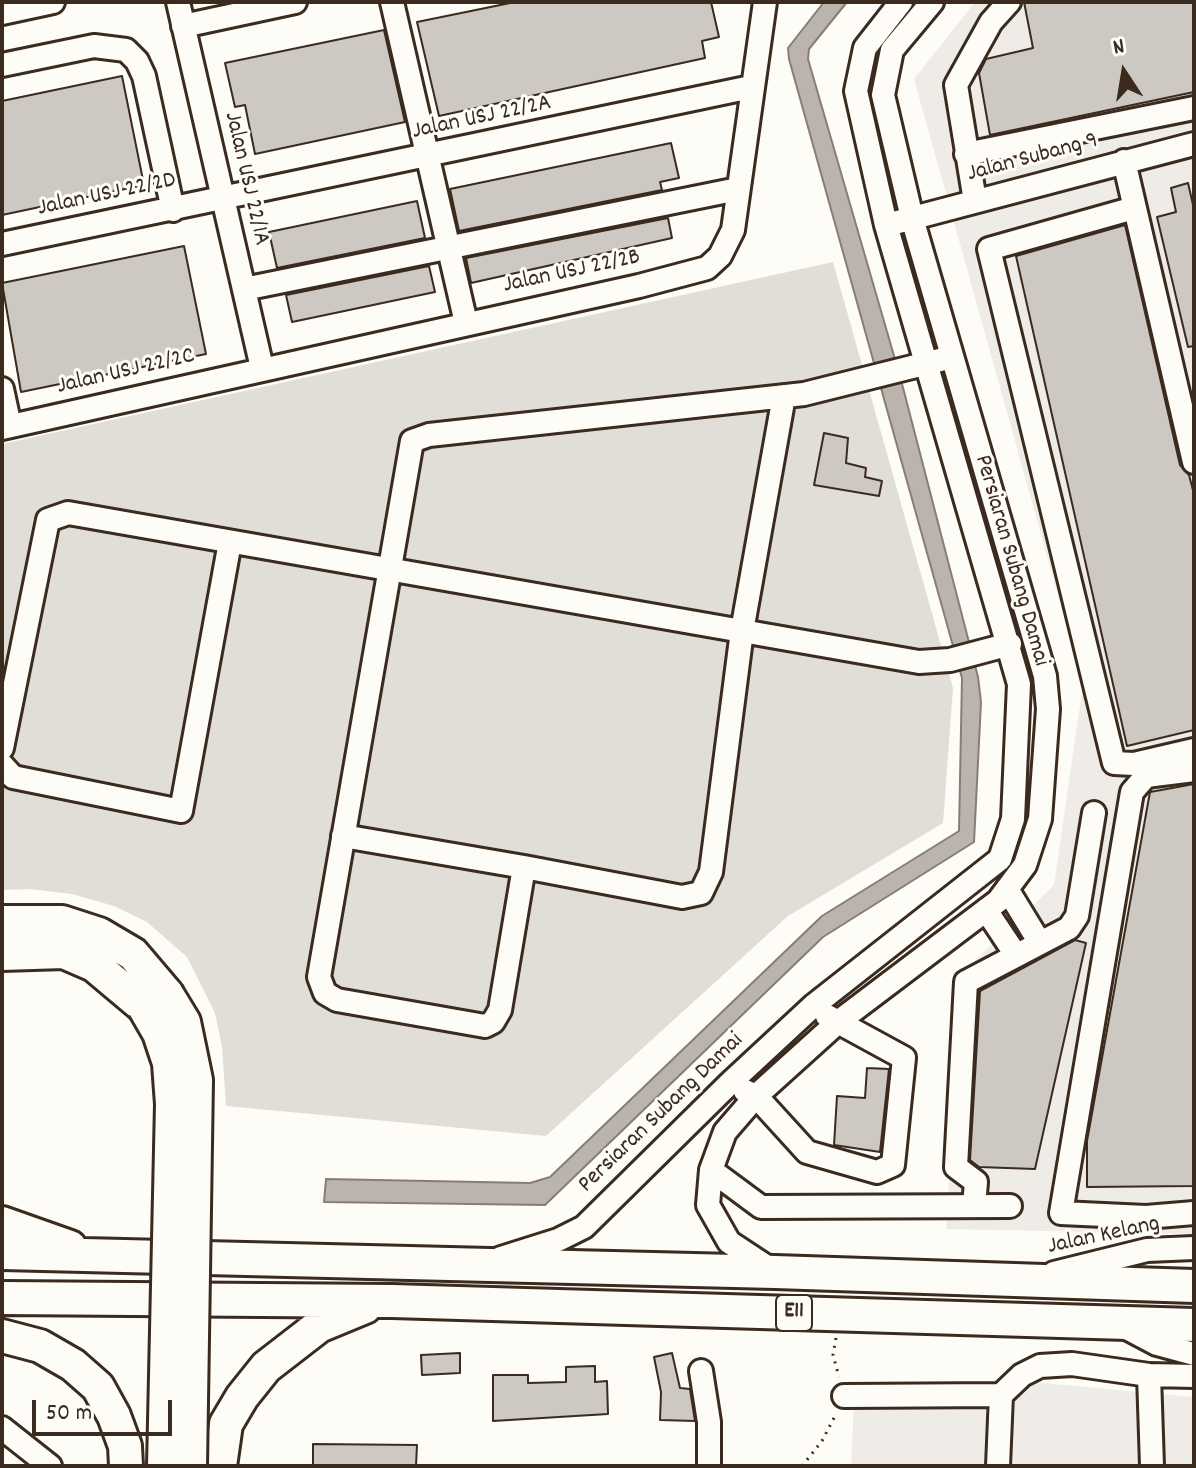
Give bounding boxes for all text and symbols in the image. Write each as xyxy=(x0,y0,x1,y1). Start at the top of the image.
north arrow xyxy=(1084,32,1164,112)
text: N xyxy=(1110,32,1127,64)
street label: Jalan USJ 22/2A xyxy=(410,90,554,148)
street label: Jalan USJ 22/1A xyxy=(216,109,274,249)
street label: Jalan Subang 9 xyxy=(964,128,1102,190)
street label: Jalan USJ 22/2D xyxy=(35,167,179,225)
street label: Jalan USJ 22/2B xyxy=(501,244,643,302)
street label: Jalan USJ 22/2C xyxy=(55,343,197,403)
street label: Persiaran Subang Damai xyxy=(966,452,1054,670)
street label: Persiaran Subang Damai xyxy=(573,1028,751,1200)
street label: Jalan Kelang xyxy=(1045,1211,1163,1263)
road number: E11 xyxy=(776,1295,812,1331)
scale bar xyxy=(36,1384,176,1434)
text: 50 m xyxy=(46,1397,92,1431)

